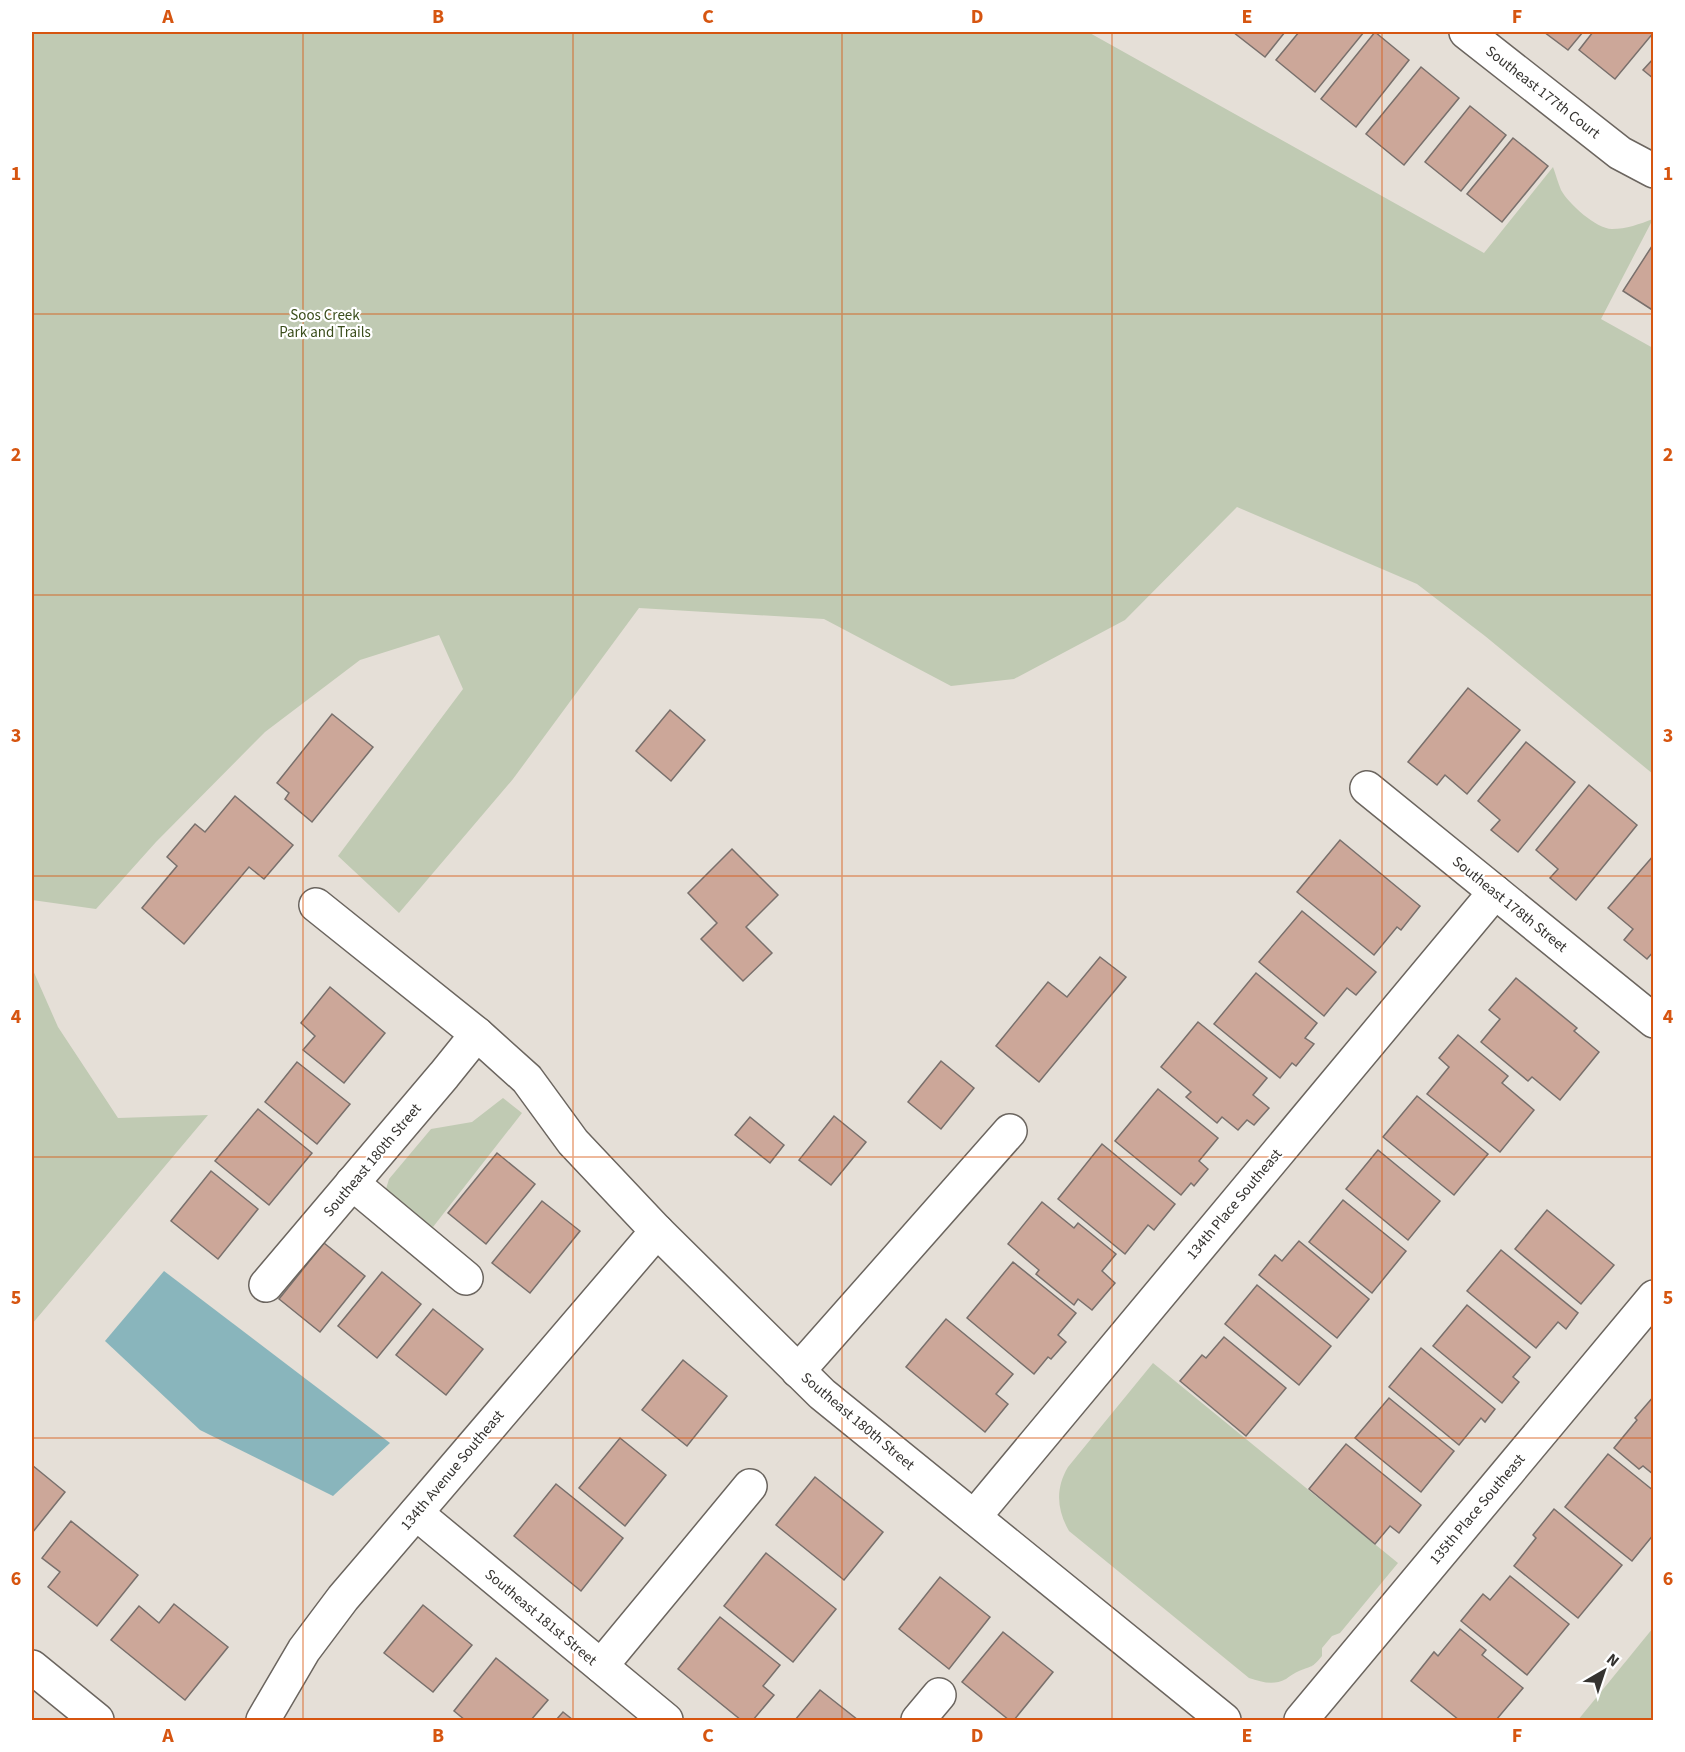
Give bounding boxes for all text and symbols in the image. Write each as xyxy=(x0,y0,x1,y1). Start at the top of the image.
text: A xyxy=(161,3,174,31)
text: B xyxy=(432,3,444,31)
text: C xyxy=(702,3,714,31)
text: D xyxy=(971,3,983,31)
text: E xyxy=(1242,3,1252,31)
text: F xyxy=(1512,3,1522,31)
street label: Southeast 177th Court xyxy=(1481,41,1604,144)
text: 1 xyxy=(11,160,21,188)
text: 1 xyxy=(1663,160,1673,188)
park label: Soos Creek Park and Trails xyxy=(279,305,371,343)
text: 2 xyxy=(11,441,21,469)
text: 2 xyxy=(1663,441,1673,469)
text: 3 xyxy=(11,722,21,750)
text: 3 xyxy=(1663,722,1673,750)
street label: Southeast 178th Street xyxy=(1448,851,1572,957)
text: 4 xyxy=(11,1003,22,1031)
text: 4 xyxy=(1663,1003,1674,1031)
street label: Southeast 180th Street xyxy=(319,1099,426,1222)
street label: 134th Place Southeast xyxy=(1182,1144,1287,1264)
text: 5 xyxy=(11,1284,21,1312)
text: 5 xyxy=(1663,1284,1673,1312)
street label: Southeast 180th Street xyxy=(796,1368,919,1475)
street label: 134th Avenue Southeast xyxy=(396,1406,509,1535)
street label: 135th Place Southeast xyxy=(1425,1449,1530,1569)
street label: Southeast 181st Street xyxy=(480,1564,601,1671)
text: 6 xyxy=(11,1565,21,1593)
text: 6 xyxy=(1663,1565,1673,1593)
north arrow xyxy=(1574,1641,1634,1701)
text: N xyxy=(1602,1648,1624,1672)
text: A xyxy=(161,1722,174,1750)
text: B xyxy=(432,1722,444,1750)
text: C xyxy=(702,1722,714,1750)
text: D xyxy=(971,1722,983,1750)
text: E xyxy=(1242,1722,1252,1750)
text: F xyxy=(1512,1722,1522,1750)

